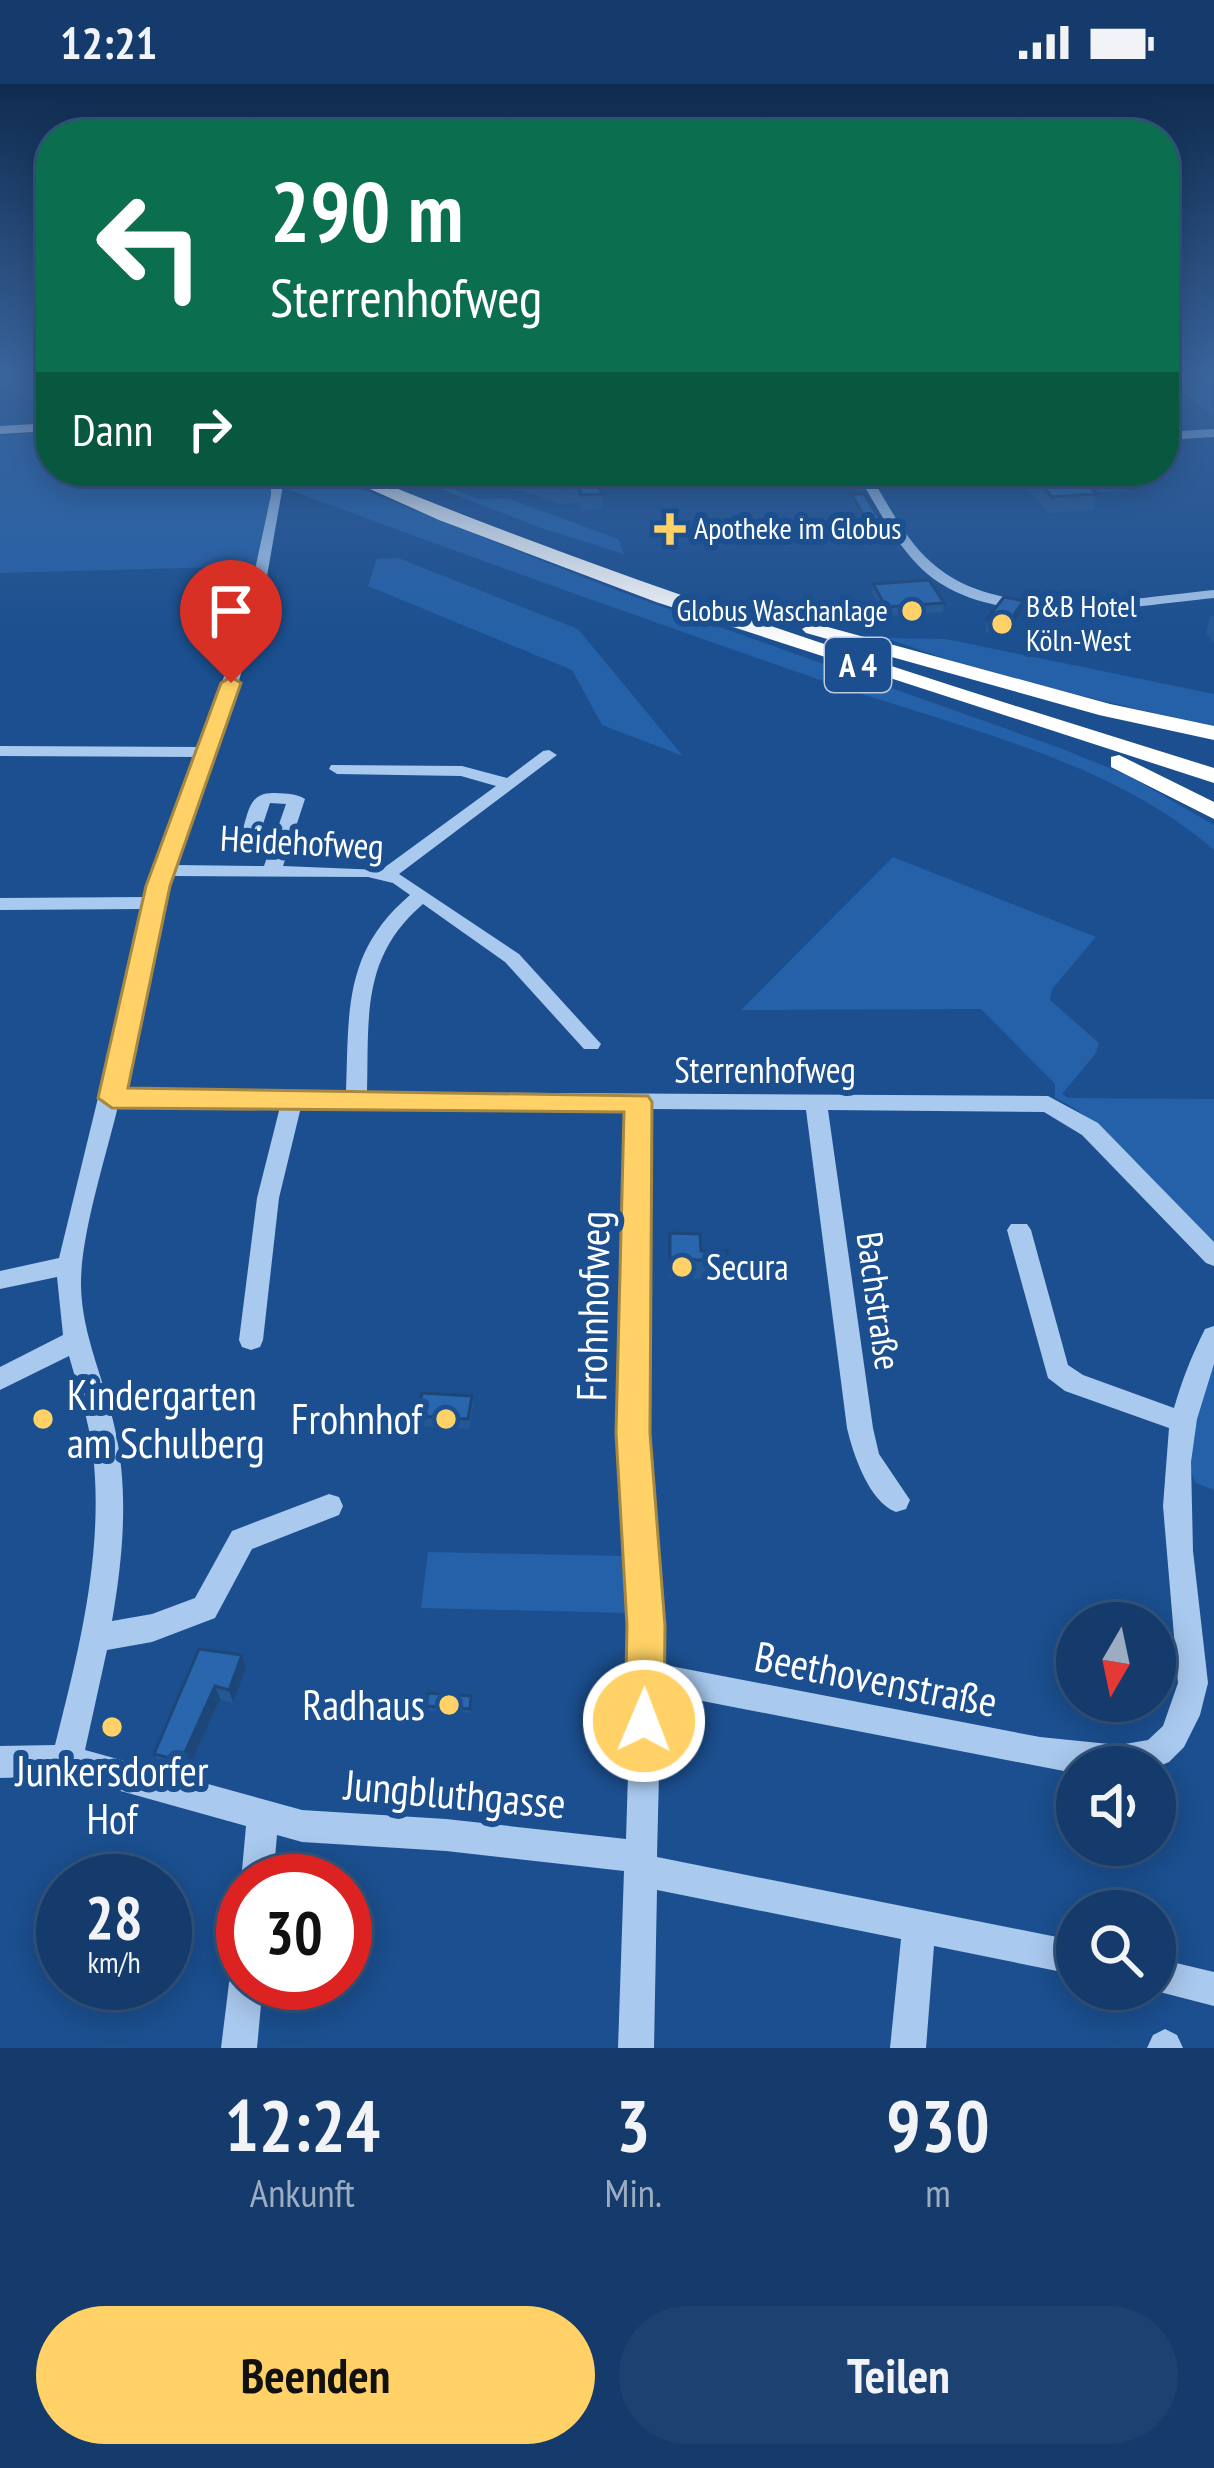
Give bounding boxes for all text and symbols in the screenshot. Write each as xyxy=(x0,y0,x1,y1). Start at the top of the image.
text: 12:21 xyxy=(60,13,157,71)
text: 290 m xyxy=(270,156,463,265)
icon: left xyxy=(72,168,228,324)
text: Sterrenhofweg xyxy=(270,262,542,332)
icon: right xyxy=(177,396,243,462)
text: Dann xyxy=(72,400,153,458)
place label: Apotheke im Globus xyxy=(694,508,901,547)
marker: Apotheke im Globus xyxy=(657,516,683,542)
pin xyxy=(180,560,282,683)
icon: arrive xyxy=(198,578,264,644)
place label: B&B Hotel Köln-West xyxy=(1026,586,1137,659)
place label: Globus Waschanlage xyxy=(677,590,888,629)
marker: Globus Waschanlage xyxy=(899,598,925,624)
marker: B&B Hotel Köln-West xyxy=(989,611,1015,637)
road number: A 4 xyxy=(825,638,891,692)
street label: Heidehofweg xyxy=(219,814,385,869)
street label: Sterrenhofweg xyxy=(674,1046,856,1093)
street label: Frohnhofweg xyxy=(563,1210,622,1402)
street label: Bachstraße xyxy=(847,1229,912,1373)
place label: Secura xyxy=(706,1243,789,1290)
marker: Secura xyxy=(669,1254,695,1280)
place label: Kindergarten am Schulberg xyxy=(67,1367,265,1470)
place label: Frohnhof xyxy=(291,1391,424,1446)
marker: Kindergarten am Schulberg xyxy=(30,1406,56,1432)
marker: Frohnhof xyxy=(433,1406,459,1432)
north arrow xyxy=(1056,1602,1176,1722)
map controls xyxy=(1056,1602,1176,2010)
street label: Beethovenstraße xyxy=(750,1628,1002,1729)
position arrow xyxy=(581,1658,707,1784)
place label: Radhaus xyxy=(302,1677,425,1732)
marker: Radhaus xyxy=(436,1692,462,1718)
marker: Junkersdorfer Hof xyxy=(99,1714,125,1740)
place label: Junkersdorfer Hof xyxy=(14,1743,209,1846)
button: sound xyxy=(1056,1746,1176,1866)
street label: Jungbluthgasse xyxy=(340,1756,568,1831)
speed limit sign: 30 xyxy=(216,1854,372,2010)
text: 28 xyxy=(85,1878,143,1956)
button: search xyxy=(1056,1890,1176,2010)
text: km/h xyxy=(87,1942,141,1981)
text: 12:24 xyxy=(224,2078,380,2171)
text: 3 xyxy=(616,2078,650,2171)
text: 930 xyxy=(886,2078,990,2171)
text: Ankunft xyxy=(250,2167,355,2218)
text: Min. xyxy=(605,2167,662,2218)
text: m xyxy=(925,2167,951,2218)
button: Beenden xyxy=(36,2306,595,2444)
button: Teilen xyxy=(619,2306,1178,2444)

